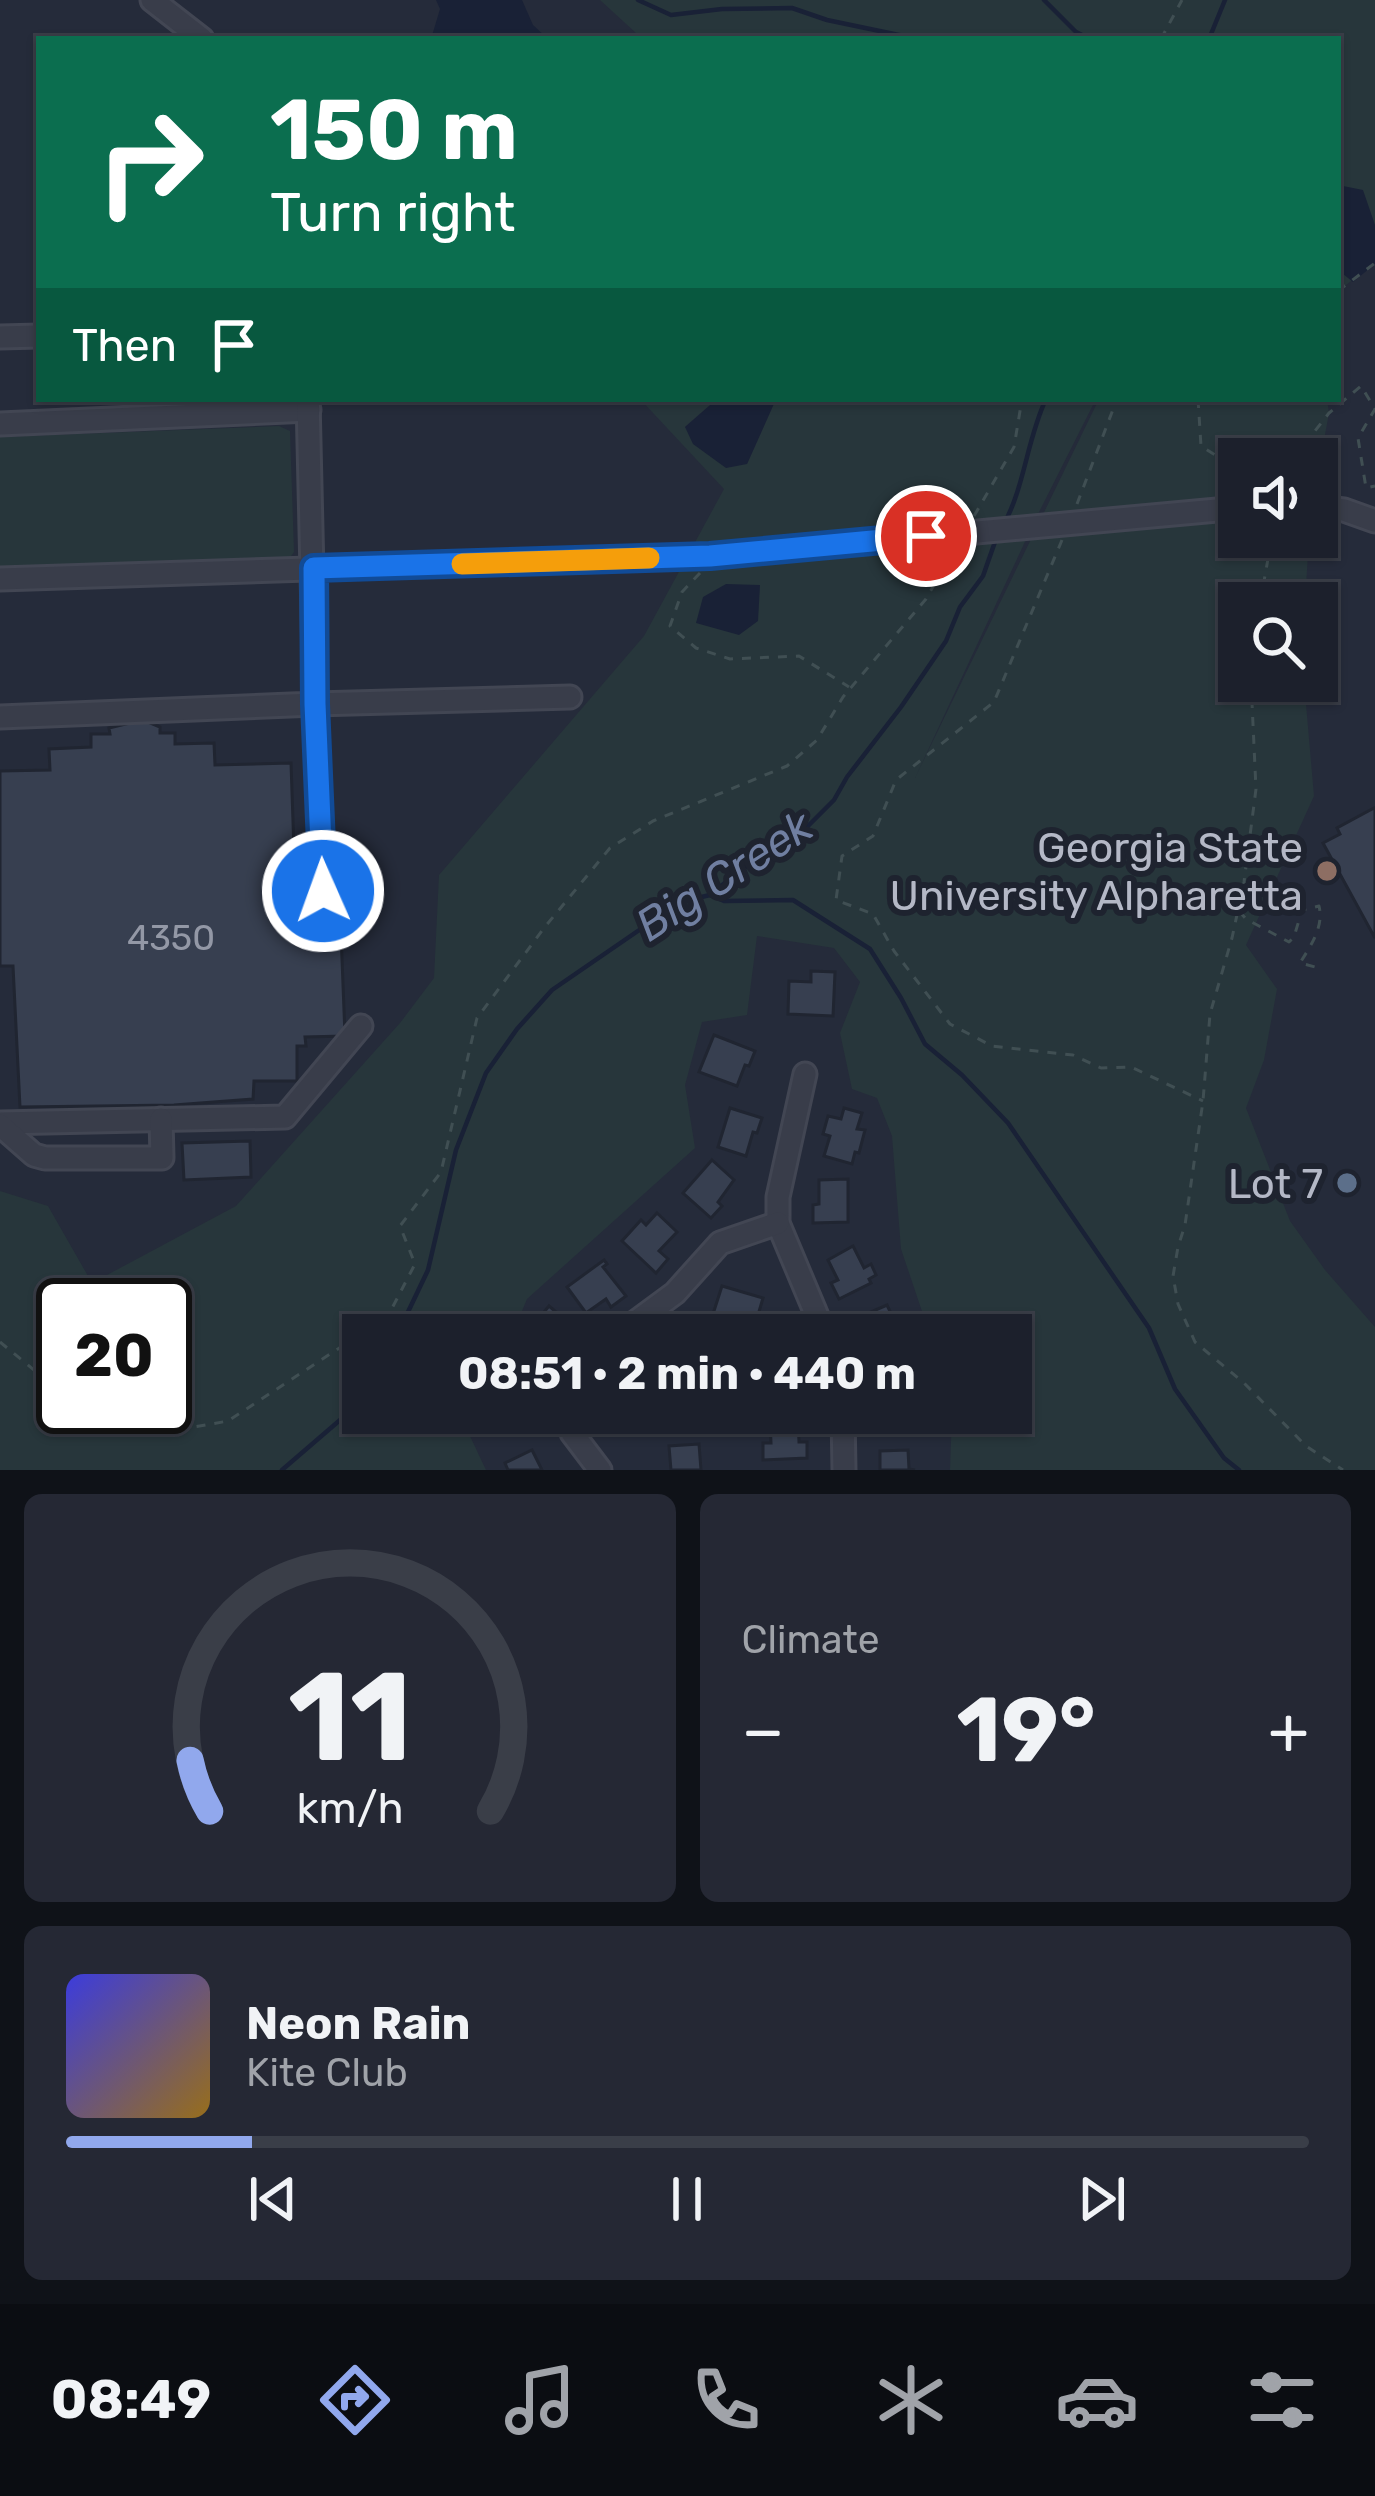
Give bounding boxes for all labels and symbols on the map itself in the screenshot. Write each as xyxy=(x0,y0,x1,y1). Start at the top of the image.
pin xyxy=(875,485,977,587)
water label: Big Creek xyxy=(626,798,823,952)
place label: Georgia State University Alpharetta xyxy=(890,823,1303,921)
position arrow xyxy=(260,828,386,954)
marker: Georgia State University Alpharetta xyxy=(1314,858,1340,884)
house number: 4350 xyxy=(127,916,215,959)
place label: Lot 7 xyxy=(1228,1159,1323,1209)
marker: Lot 7 xyxy=(1334,1170,1360,1196)
speed limit sign: 20 xyxy=(36,1278,192,1434)

